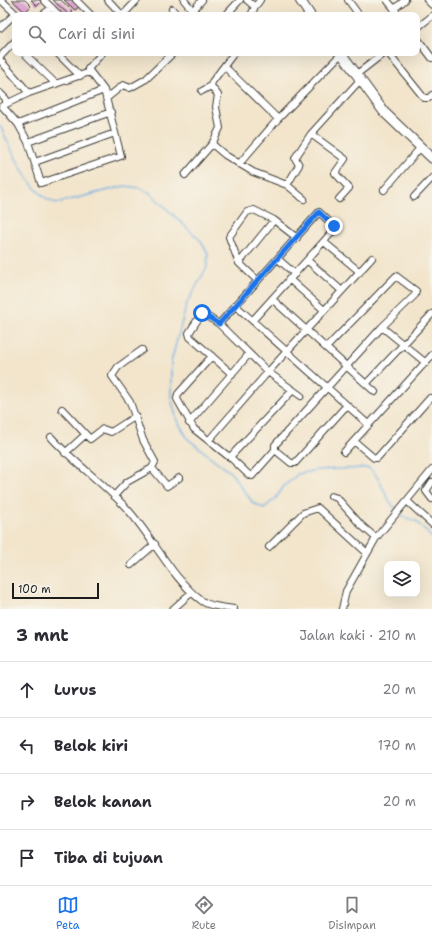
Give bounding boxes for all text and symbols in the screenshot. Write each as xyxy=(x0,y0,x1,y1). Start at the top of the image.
search box xyxy=(12,12,420,56)
icon: search xyxy=(26,23,48,45)
text: Cari di sini xyxy=(58,24,135,44)
route end xyxy=(325,217,343,235)
route start xyxy=(193,304,211,322)
map controls xyxy=(384,561,420,597)
button: layers xyxy=(384,561,420,597)
scale bar xyxy=(12,581,99,600)
text: 100 m xyxy=(18,582,51,597)
text: 3 mnt xyxy=(16,624,69,646)
text: Jalan kaki · 210 m xyxy=(299,627,416,644)
icon: ahead xyxy=(16,679,38,701)
text: Lurus xyxy=(54,680,96,700)
text: 20 m xyxy=(383,681,416,698)
icon: left xyxy=(16,735,38,757)
text: Belok kiri xyxy=(54,736,128,756)
text: 170 m xyxy=(378,737,416,754)
icon: right xyxy=(16,791,38,813)
text: Belok kanan xyxy=(54,792,152,812)
text: 20 m xyxy=(383,793,416,810)
icon: arrive xyxy=(16,847,38,869)
text: Tiba di tujuan xyxy=(54,848,163,868)
tab: Peta xyxy=(56,894,80,933)
tab: Rute xyxy=(192,894,216,933)
tab: Disimpan xyxy=(328,894,376,933)

